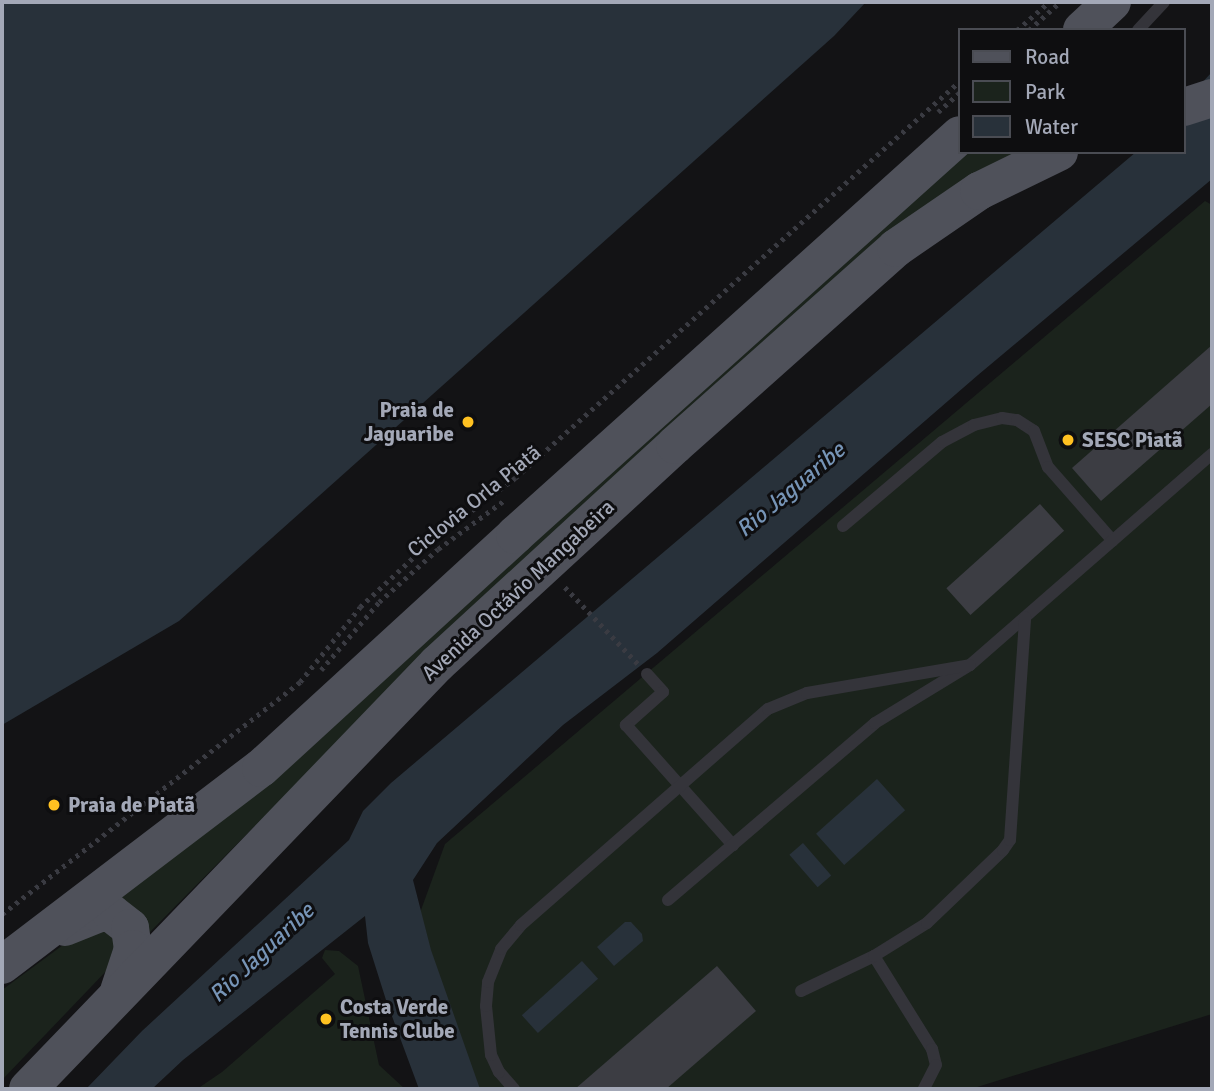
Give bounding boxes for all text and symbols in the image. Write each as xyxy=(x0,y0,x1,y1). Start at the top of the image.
legend xyxy=(958,28,1186,154)
text: Road xyxy=(1025,44,1070,70)
text: Park xyxy=(1025,79,1065,105)
text: Water xyxy=(1025,114,1078,140)
place label: Praia de Jaguaribe xyxy=(364,397,454,447)
marker: Praia de Jaguaribe xyxy=(460,414,476,430)
place label: SESC Piatã xyxy=(1082,427,1183,453)
marker: SESC Piatã xyxy=(1060,432,1076,448)
water label: Rio Jaguaribe xyxy=(731,437,851,543)
street label: Ciclovia Orla Piatã xyxy=(402,440,546,562)
street label: Avenida Octávio Mangabeira xyxy=(417,494,619,686)
place label: Praia de Piatã xyxy=(68,792,195,818)
marker: Praia de Piatã xyxy=(46,797,62,813)
water label: Rio Jaguaribe xyxy=(204,897,320,1009)
place label: Costa Verde Tennis Clube xyxy=(340,994,455,1044)
marker: Costa Verde Tennis Clube xyxy=(318,1011,334,1027)

